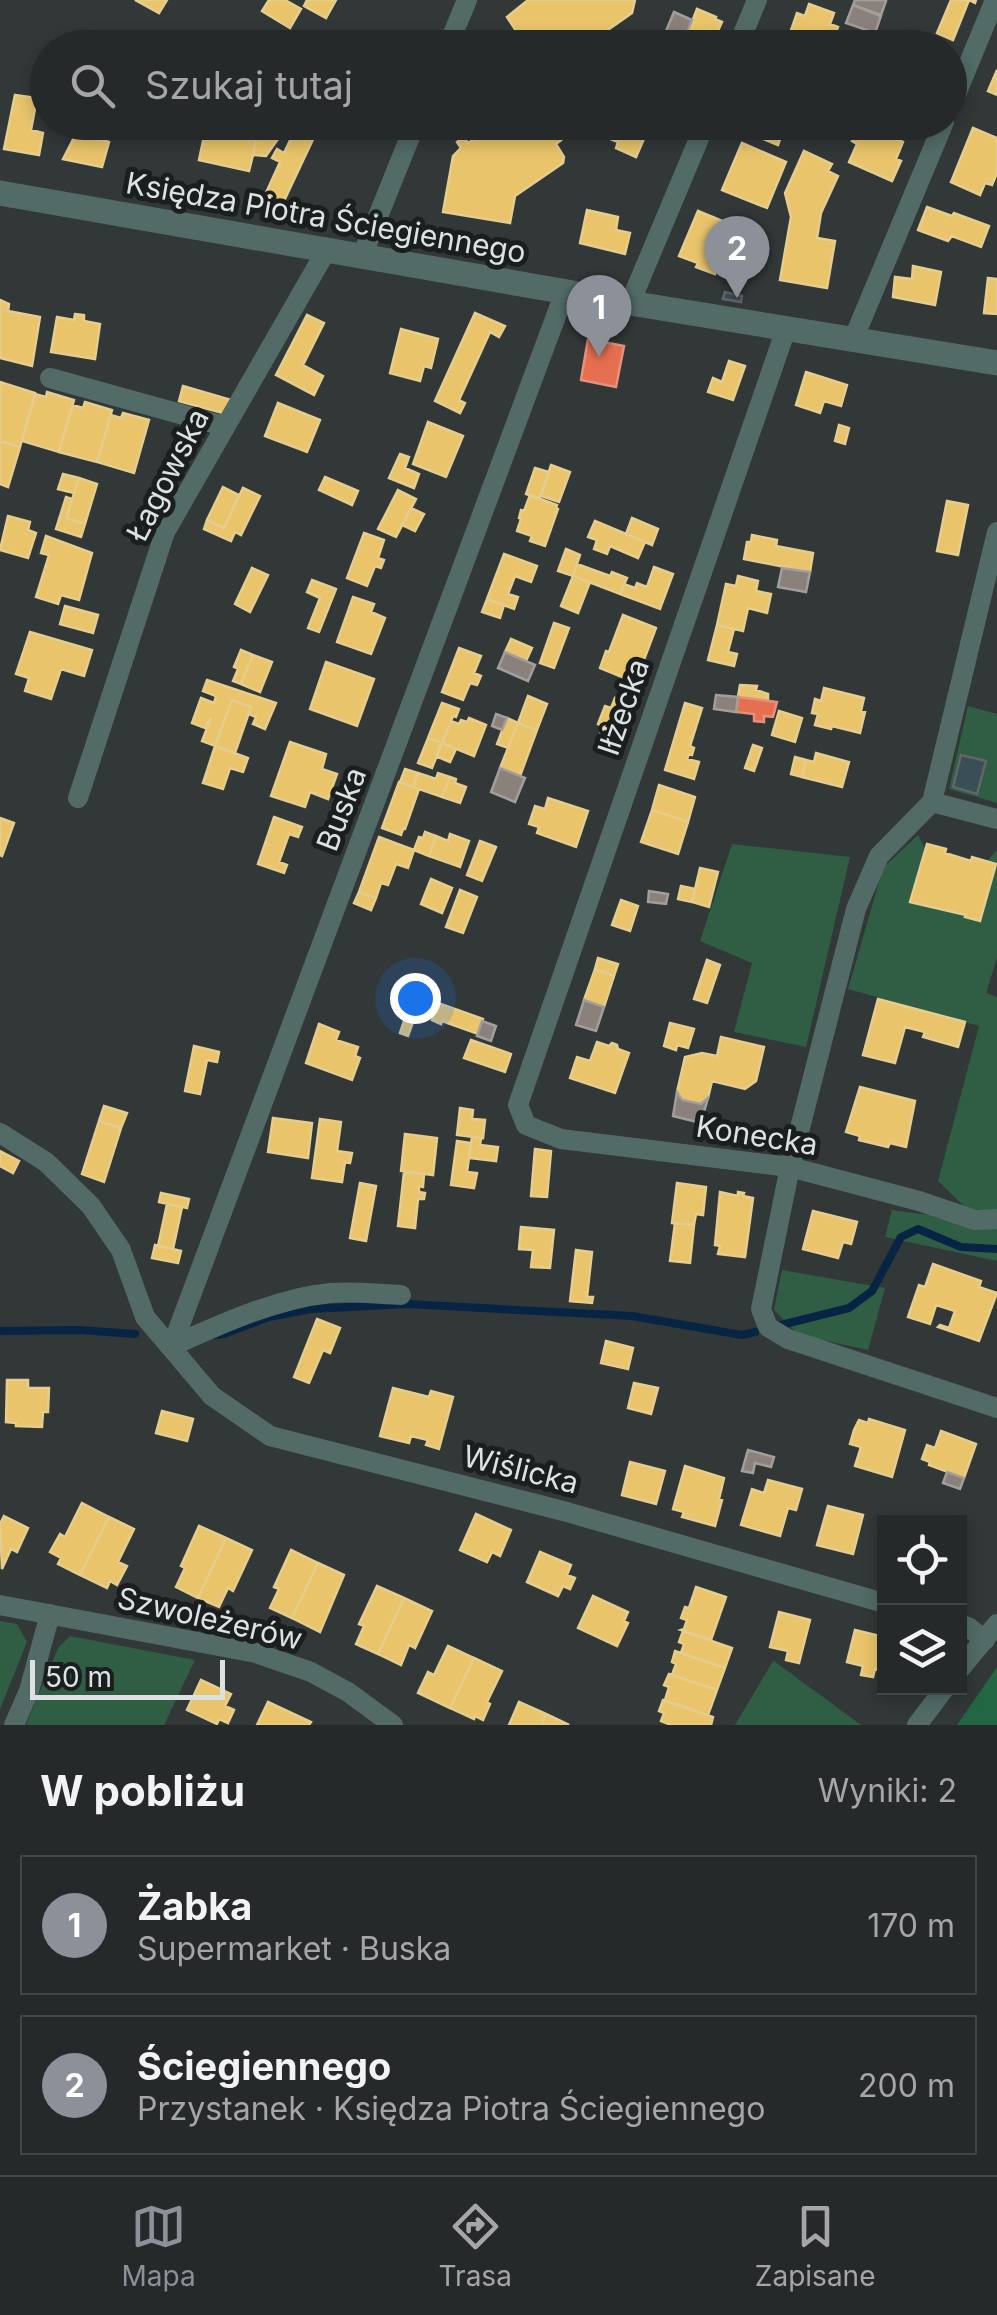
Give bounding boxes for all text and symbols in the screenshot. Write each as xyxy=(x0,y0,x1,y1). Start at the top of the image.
search box xyxy=(30,30,967,140)
icon: search xyxy=(65,58,120,113)
text: Szukaj tutaj xyxy=(145,62,353,108)
street label: Księdza Piotra Ściegiennego xyxy=(123,164,529,270)
pin: 2 xyxy=(704,216,770,298)
pin: 1 xyxy=(566,274,632,357)
street label: Łagowska xyxy=(118,403,216,547)
street label: Iłżecka xyxy=(590,654,656,760)
street label: Buska xyxy=(309,762,373,856)
your location xyxy=(390,973,441,1024)
street label: Konecka xyxy=(694,1108,820,1162)
street label: Wiślicka xyxy=(460,1437,582,1501)
map controls xyxy=(877,1515,967,1695)
button: locate xyxy=(877,1515,967,1605)
street label: Szwoleżerów xyxy=(114,1579,306,1657)
button: layers xyxy=(877,1605,967,1695)
scale bar xyxy=(30,1655,225,1700)
text: 50 m xyxy=(45,1660,112,1694)
text: W pobliżu xyxy=(40,1765,245,1816)
text: Wyniki: 2 xyxy=(818,1771,957,1810)
text: Żabka xyxy=(137,1883,252,1929)
text: 1 xyxy=(68,1906,81,1945)
text: 170 m xyxy=(867,1906,955,1945)
text: Supermarket · Buska xyxy=(137,1929,451,1968)
text: Ściegiennego xyxy=(137,2043,391,2089)
text: 2 xyxy=(64,2066,85,2105)
text: 200 m xyxy=(858,2066,955,2105)
text: Przystanek · Księdza Piotra Ściegiennego xyxy=(137,2089,765,2128)
tab: Mapa xyxy=(121,2199,196,2293)
tab: Trasa xyxy=(439,2199,512,2293)
tab: Zapisane xyxy=(755,2199,875,2293)

